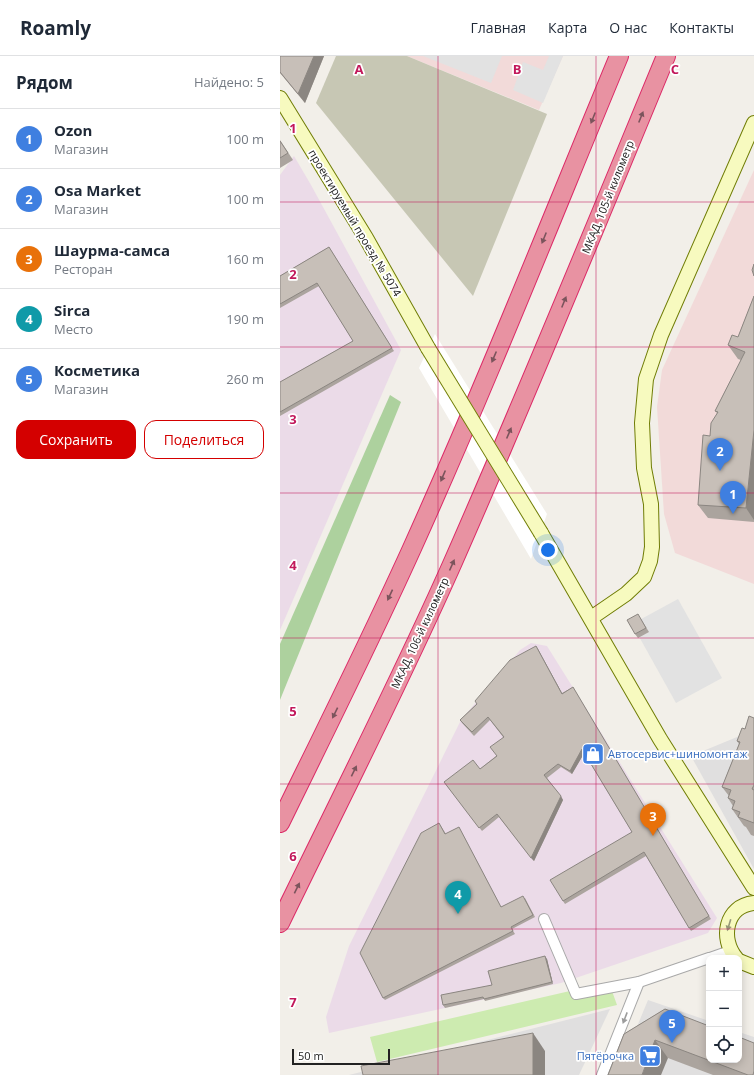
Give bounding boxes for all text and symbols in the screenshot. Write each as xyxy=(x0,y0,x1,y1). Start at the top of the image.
text: Roamly xyxy=(20,15,91,41)
text: Главная xyxy=(471,18,526,37)
text: Карта xyxy=(548,18,587,37)
text: О нас xyxy=(609,18,647,37)
text: Контакты xyxy=(669,18,734,37)
text: A xyxy=(355,60,364,78)
text: B xyxy=(513,60,522,78)
text: C xyxy=(671,60,679,78)
text: Рядом xyxy=(16,71,73,94)
text: Найдено: 5 xyxy=(194,73,264,91)
one-way arrow xyxy=(590,112,596,124)
one-way arrow xyxy=(638,112,644,123)
text: 1 xyxy=(289,119,297,137)
text: Ozon xyxy=(54,120,92,140)
text: 1 xyxy=(25,130,33,148)
text: 100 m xyxy=(226,130,264,148)
street label: МКАД, 105-й километр xyxy=(578,138,637,256)
text: Магазин xyxy=(54,140,109,158)
street label: проектируемый проезд № 5074 xyxy=(305,146,406,300)
text: Osa Market xyxy=(54,180,141,200)
text: 2 xyxy=(25,190,33,208)
text: 100 m xyxy=(226,190,264,208)
text: Магазин xyxy=(54,200,109,218)
one-way arrow xyxy=(540,233,546,245)
text: Шаурма-самса xyxy=(54,240,170,260)
text: 3 xyxy=(25,250,33,268)
text: 160 m xyxy=(226,250,264,268)
text: Ресторан xyxy=(54,260,113,278)
text: 2 xyxy=(289,265,297,283)
one-way arrow xyxy=(562,296,568,308)
text: Sirca xyxy=(54,300,90,320)
text: 4 xyxy=(25,310,33,328)
text: 190 m xyxy=(226,310,264,328)
text: Место xyxy=(54,320,93,338)
one-way arrow xyxy=(491,352,497,363)
text: Косметика xyxy=(54,360,140,380)
text: 5 xyxy=(25,370,33,388)
text: 260 m xyxy=(226,370,264,388)
text: Магазин xyxy=(54,380,109,398)
text: 3 xyxy=(289,410,297,428)
button: Сохранить xyxy=(16,420,136,459)
button: Поделиться xyxy=(144,420,264,459)
one-way arrow xyxy=(506,426,512,438)
pin: 2 xyxy=(707,438,733,471)
one-way arrow xyxy=(440,471,446,482)
pin: 1 xyxy=(720,481,746,514)
your location xyxy=(538,540,558,560)
text: 4 xyxy=(289,556,297,574)
one-way arrow xyxy=(448,559,455,571)
street label: МКАД, 106-й километр xyxy=(387,575,452,691)
one-way arrow xyxy=(387,590,393,601)
text: 5 xyxy=(289,702,297,720)
one-way arrow xyxy=(331,707,338,719)
shop icon: Автосервис+шиномонтаж xyxy=(580,741,606,767)
place label: Автосервис+шиномонтаж xyxy=(608,746,748,761)
one-way arrow xyxy=(351,765,357,777)
pin: 3 xyxy=(640,803,666,836)
text: 6 xyxy=(289,847,297,865)
pin: 4 xyxy=(445,881,471,914)
one-way arrow xyxy=(294,882,300,894)
one-way arrow xyxy=(726,920,732,932)
map controls xyxy=(706,955,742,1063)
button: + xyxy=(706,955,742,991)
button: − xyxy=(706,991,742,1027)
text: 7 xyxy=(289,993,297,1011)
pin: 5 xyxy=(659,1010,685,1043)
one-way arrow xyxy=(621,1013,627,1025)
button: locate xyxy=(706,1027,742,1063)
supermarket icon: Пятёрочка xyxy=(637,1043,663,1069)
scale bar xyxy=(292,1047,390,1066)
text: 50 m xyxy=(298,1048,324,1063)
place label: Пятёрочка xyxy=(577,1048,634,1063)

